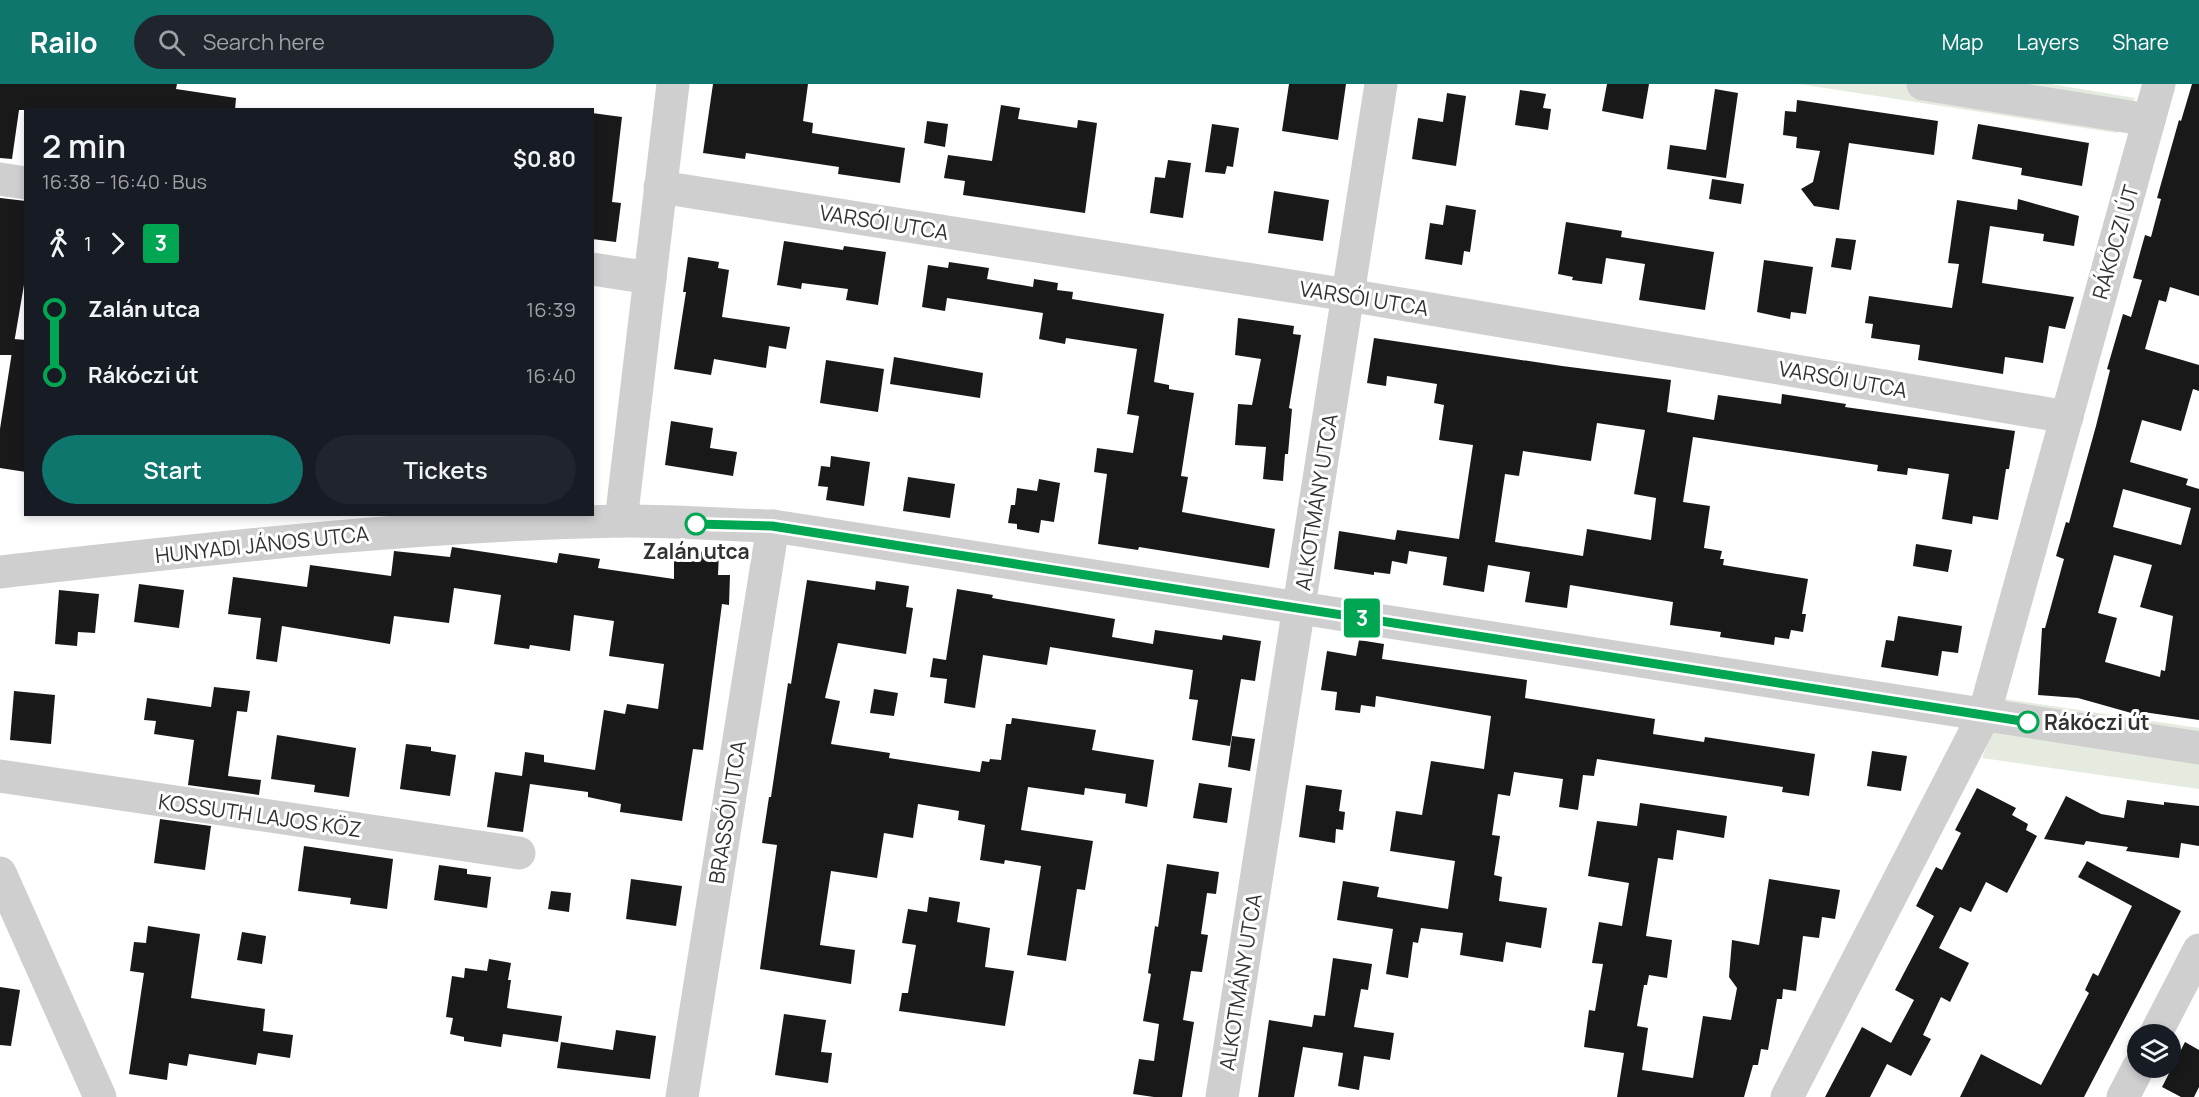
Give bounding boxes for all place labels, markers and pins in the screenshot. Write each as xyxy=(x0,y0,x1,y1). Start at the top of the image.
marker: Zalán utca xyxy=(685,513,707,535)
place label: Zalán utca xyxy=(642,537,750,565)
place label: Rákóczi út xyxy=(2044,708,2150,736)
marker: Rákóczi út xyxy=(2017,711,2039,733)

